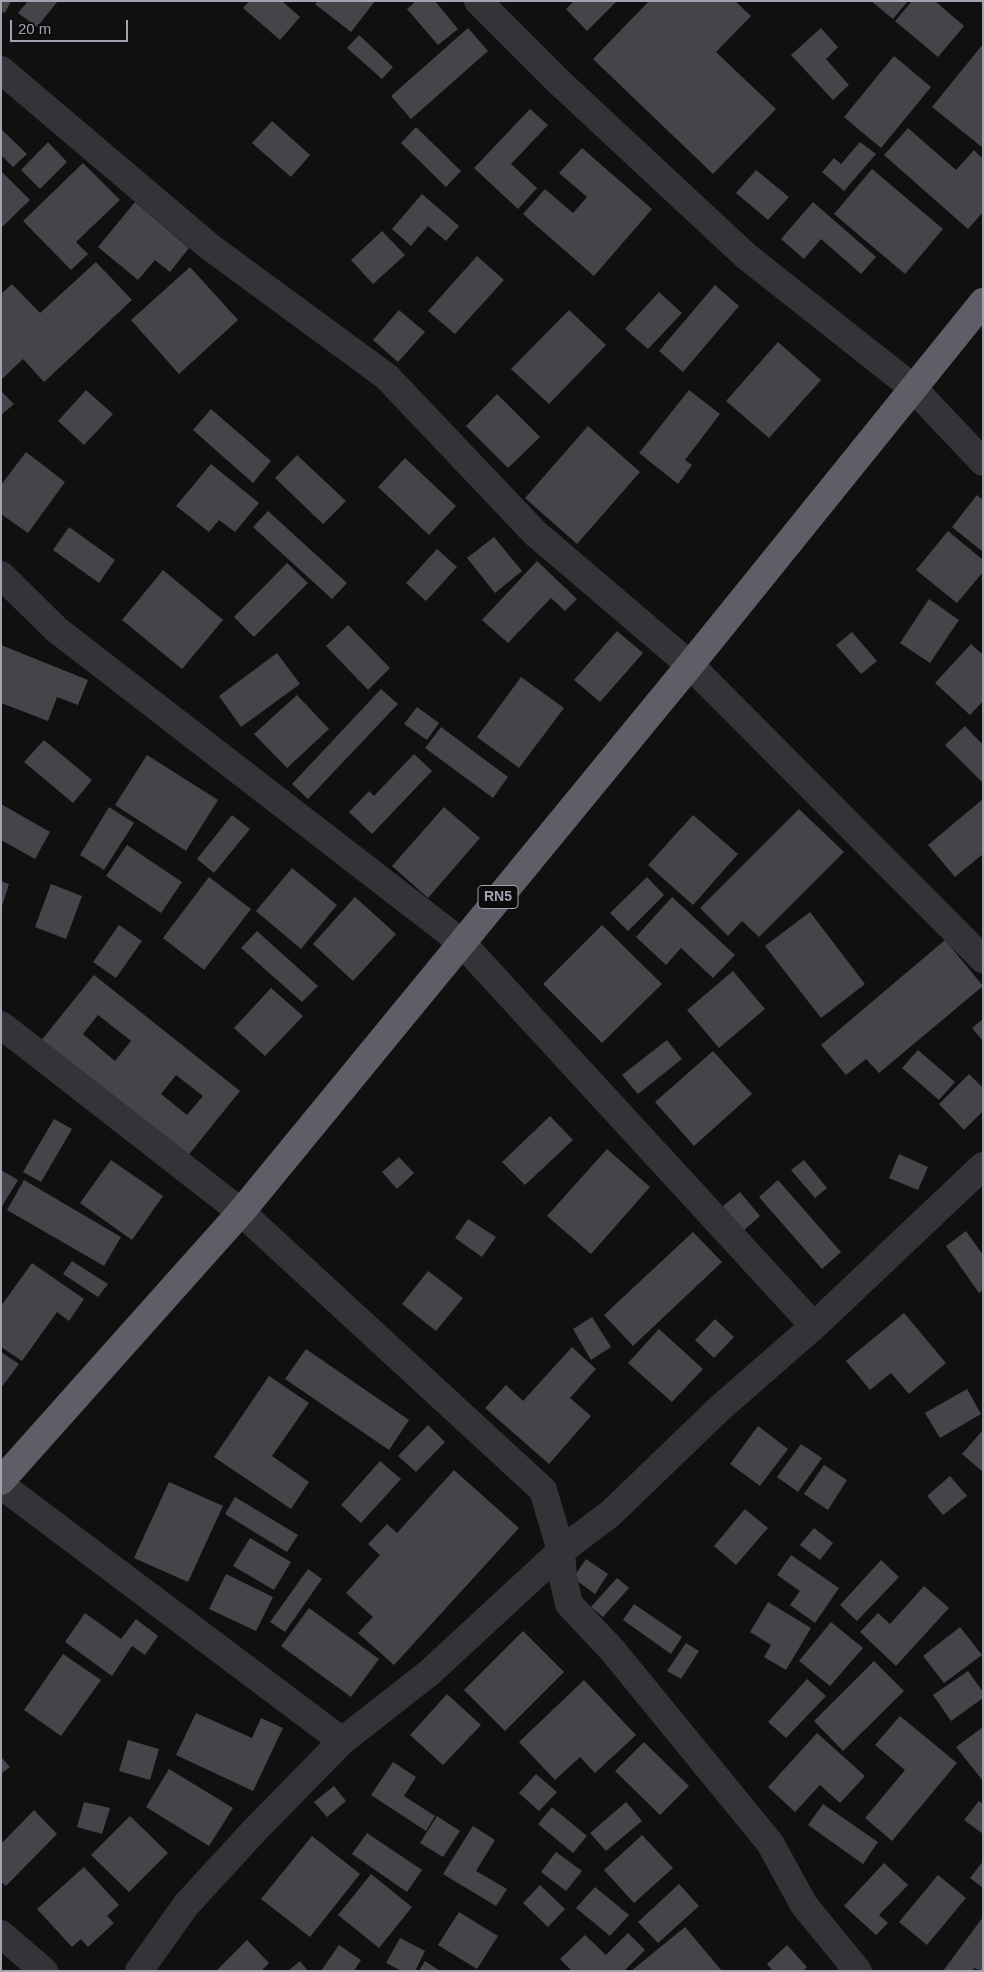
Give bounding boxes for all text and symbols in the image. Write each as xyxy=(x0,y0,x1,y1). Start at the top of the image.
scale bar xyxy=(12,10,130,42)
text: 20 m xyxy=(18,20,51,37)
road number: RN5 xyxy=(478,886,518,909)

